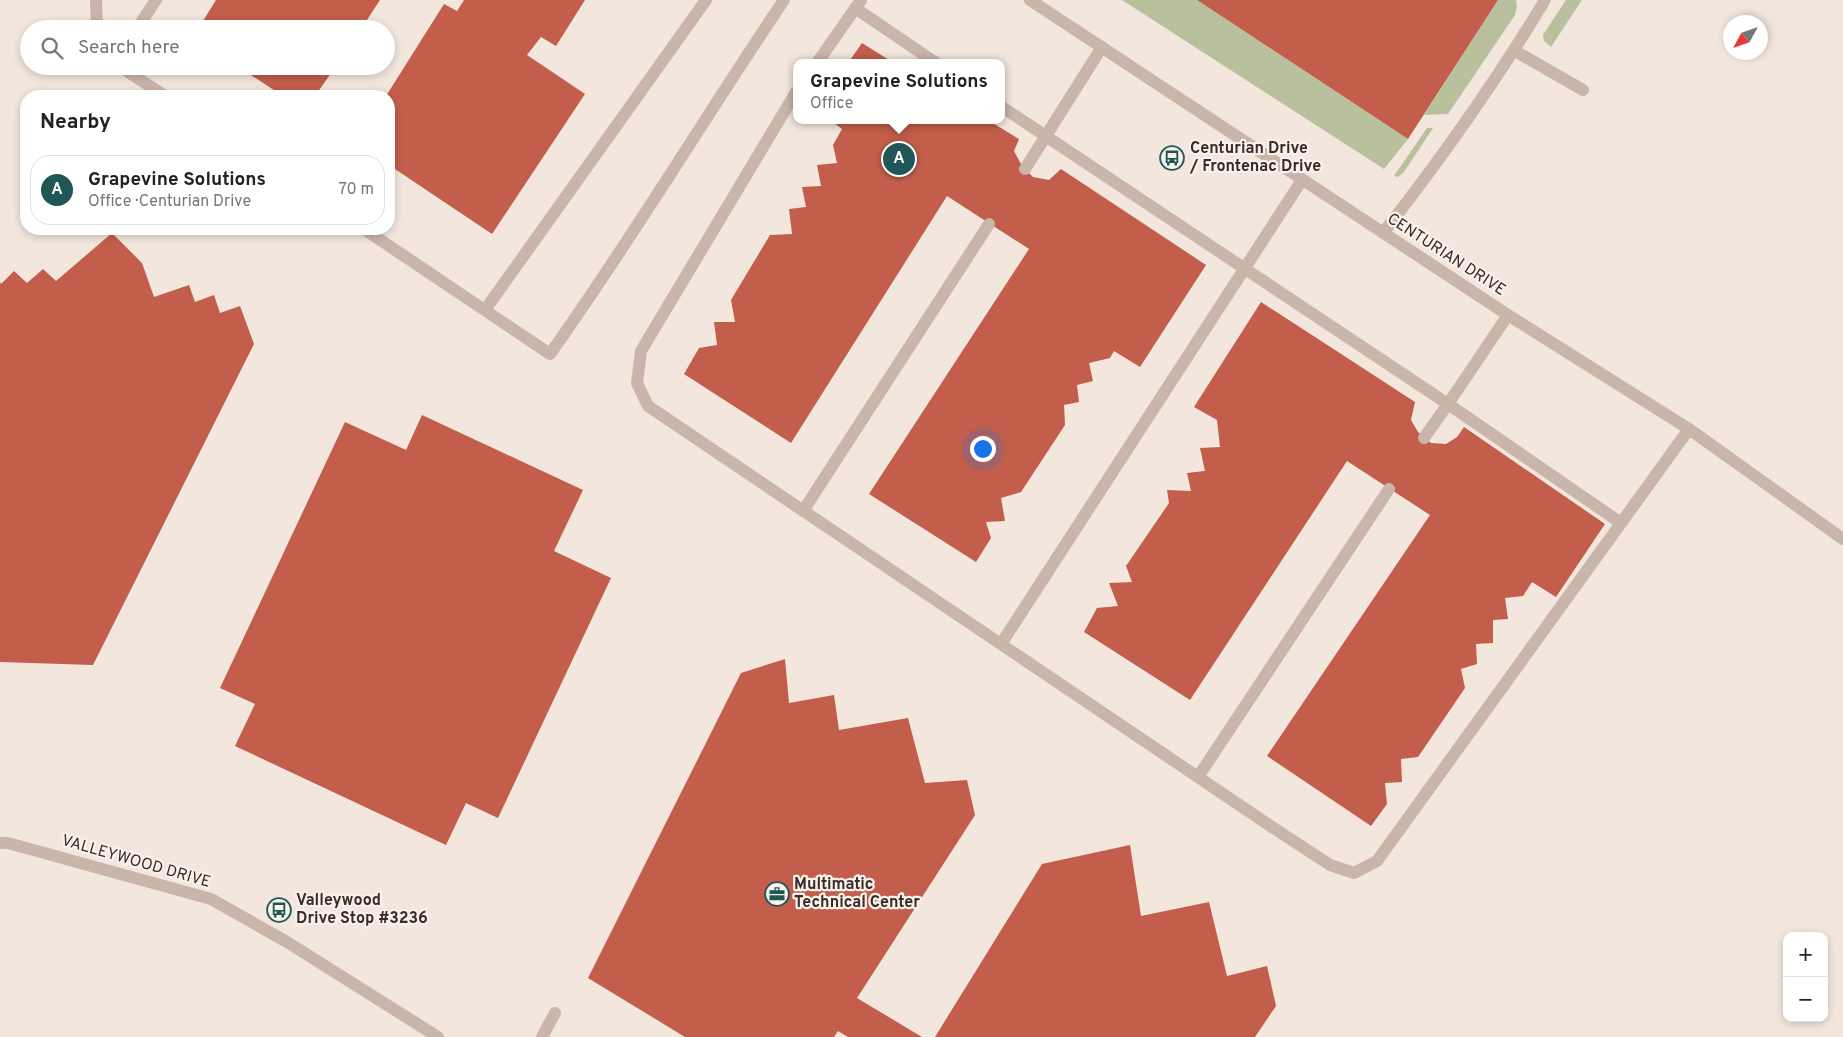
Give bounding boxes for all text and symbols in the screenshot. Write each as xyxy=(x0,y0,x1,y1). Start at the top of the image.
north arrow xyxy=(1723,15,1768,60)
search box xyxy=(20,20,395,75)
icon: search xyxy=(38,34,66,62)
text: Search here xyxy=(78,36,180,60)
popup xyxy=(793,59,1005,124)
text: Grapevine Solutions xyxy=(810,70,988,94)
text: Office xyxy=(810,94,853,114)
text: Nearby xyxy=(40,109,111,136)
place label: Centurian Drive / Frontenac Drive xyxy=(1189,139,1321,177)
pin: A xyxy=(883,140,915,178)
bus stop icon: Centurian Drive / Frontenac Drive xyxy=(1159,145,1185,171)
text: Grapevine Solutions xyxy=(88,168,266,192)
text: A xyxy=(51,180,63,200)
text: 70 m xyxy=(339,180,374,200)
text: Office · Centurian Drive xyxy=(88,192,251,212)
street label: CENTURIAN DRIVE xyxy=(1383,209,1509,301)
your location xyxy=(970,436,996,462)
street label: VALLEYWOOD DRIVE xyxy=(59,831,213,893)
place label: Multimatic Technical Center xyxy=(794,875,920,913)
office icon: Multimatic Technical Center xyxy=(764,881,790,907)
place label: Valleywood Drive Stop #3236 xyxy=(296,891,428,929)
bus stop icon: Valleywood Drive Stop #3236 xyxy=(266,897,292,923)
map controls xyxy=(1783,932,1828,1022)
button: + xyxy=(1783,932,1828,977)
button: − xyxy=(1783,977,1828,1022)

